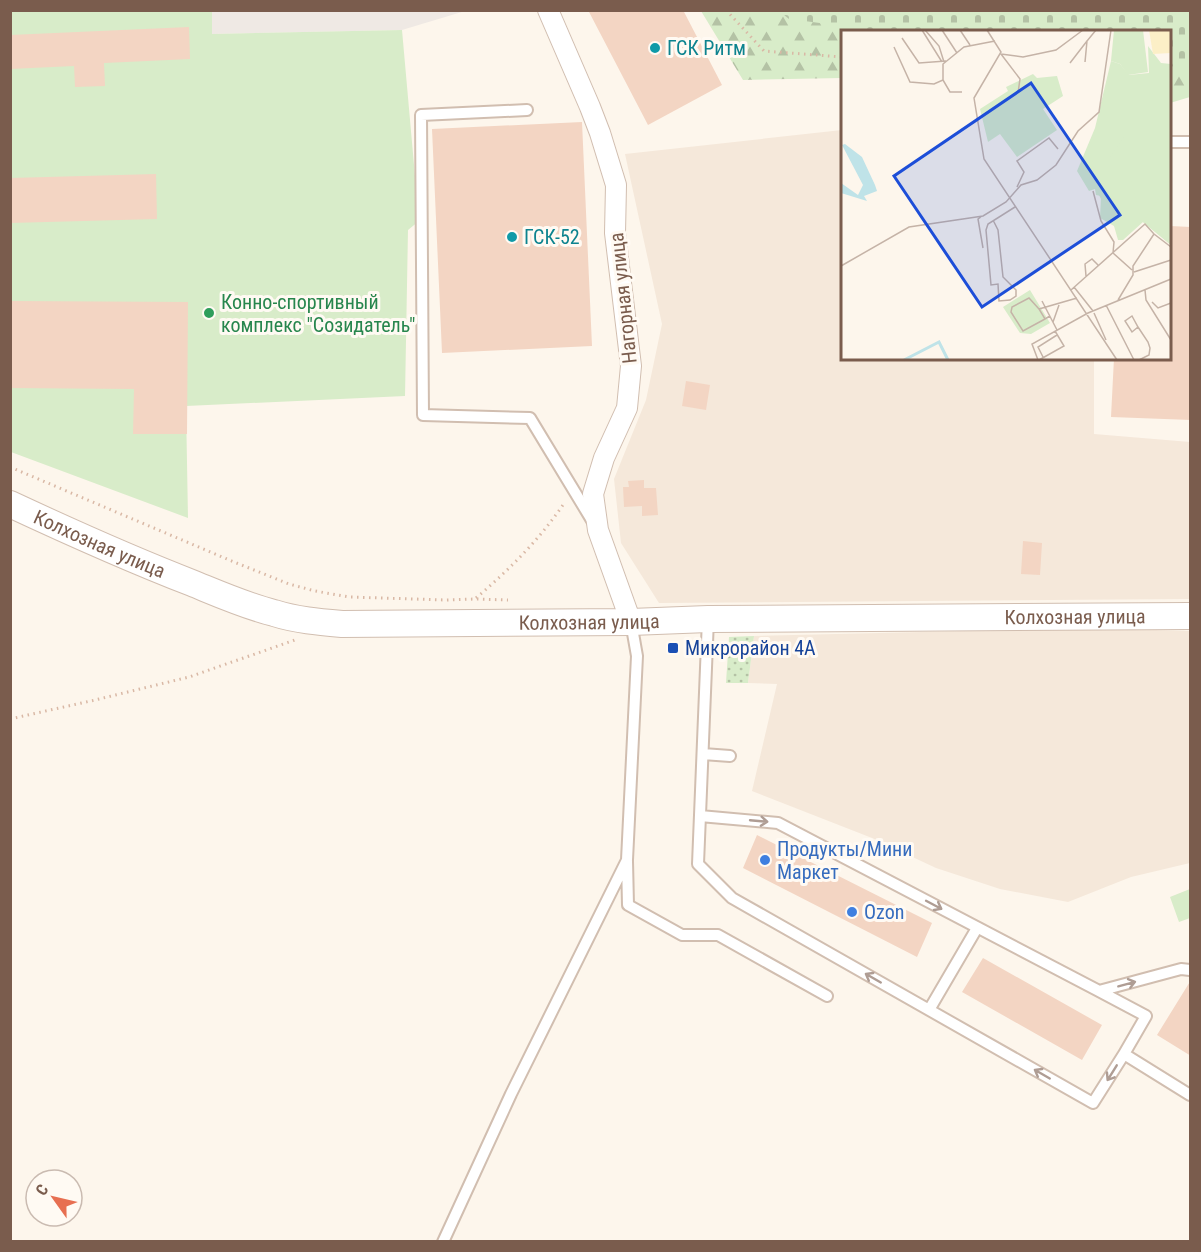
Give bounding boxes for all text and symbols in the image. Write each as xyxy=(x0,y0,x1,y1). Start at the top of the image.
inset map xyxy=(841,30,1171,360)
place label: ГСК Ритм xyxy=(667,36,746,60)
marker: ГСК Ритм xyxy=(648,41,662,55)
place label: ГСК-52 xyxy=(524,225,580,249)
marker: ГСК-52 xyxy=(505,230,519,244)
street label: Нагорная улица xyxy=(604,231,642,365)
place label: Конно-спортивный комплекс "Созидатель" xyxy=(221,290,415,337)
marker: Конно-спортивный комплекс "Созидатель" xyxy=(202,306,216,320)
street label: Колхозная улица xyxy=(30,505,169,583)
street label: Колхозная улица xyxy=(1004,604,1146,629)
street label: Колхозная улица xyxy=(519,609,660,635)
place label: Микрорайон 4А xyxy=(685,636,816,660)
marker: Микрорайон 4А xyxy=(666,641,680,655)
one-way arrow xyxy=(748,816,768,827)
place label: Продукты/Мини Маркет xyxy=(777,837,912,884)
marker: Продукты/Мини Маркет xyxy=(758,853,772,867)
place label: Ozon xyxy=(864,900,904,924)
one-way arrow xyxy=(924,900,942,911)
marker: Ozon xyxy=(845,905,859,919)
one-way arrow xyxy=(865,972,882,984)
one-way arrow xyxy=(1117,977,1136,989)
one-way arrow xyxy=(1105,1064,1117,1081)
one-way arrow xyxy=(1034,1068,1052,1079)
north arrow xyxy=(24,1168,84,1228)
text: С xyxy=(32,1181,52,1199)

